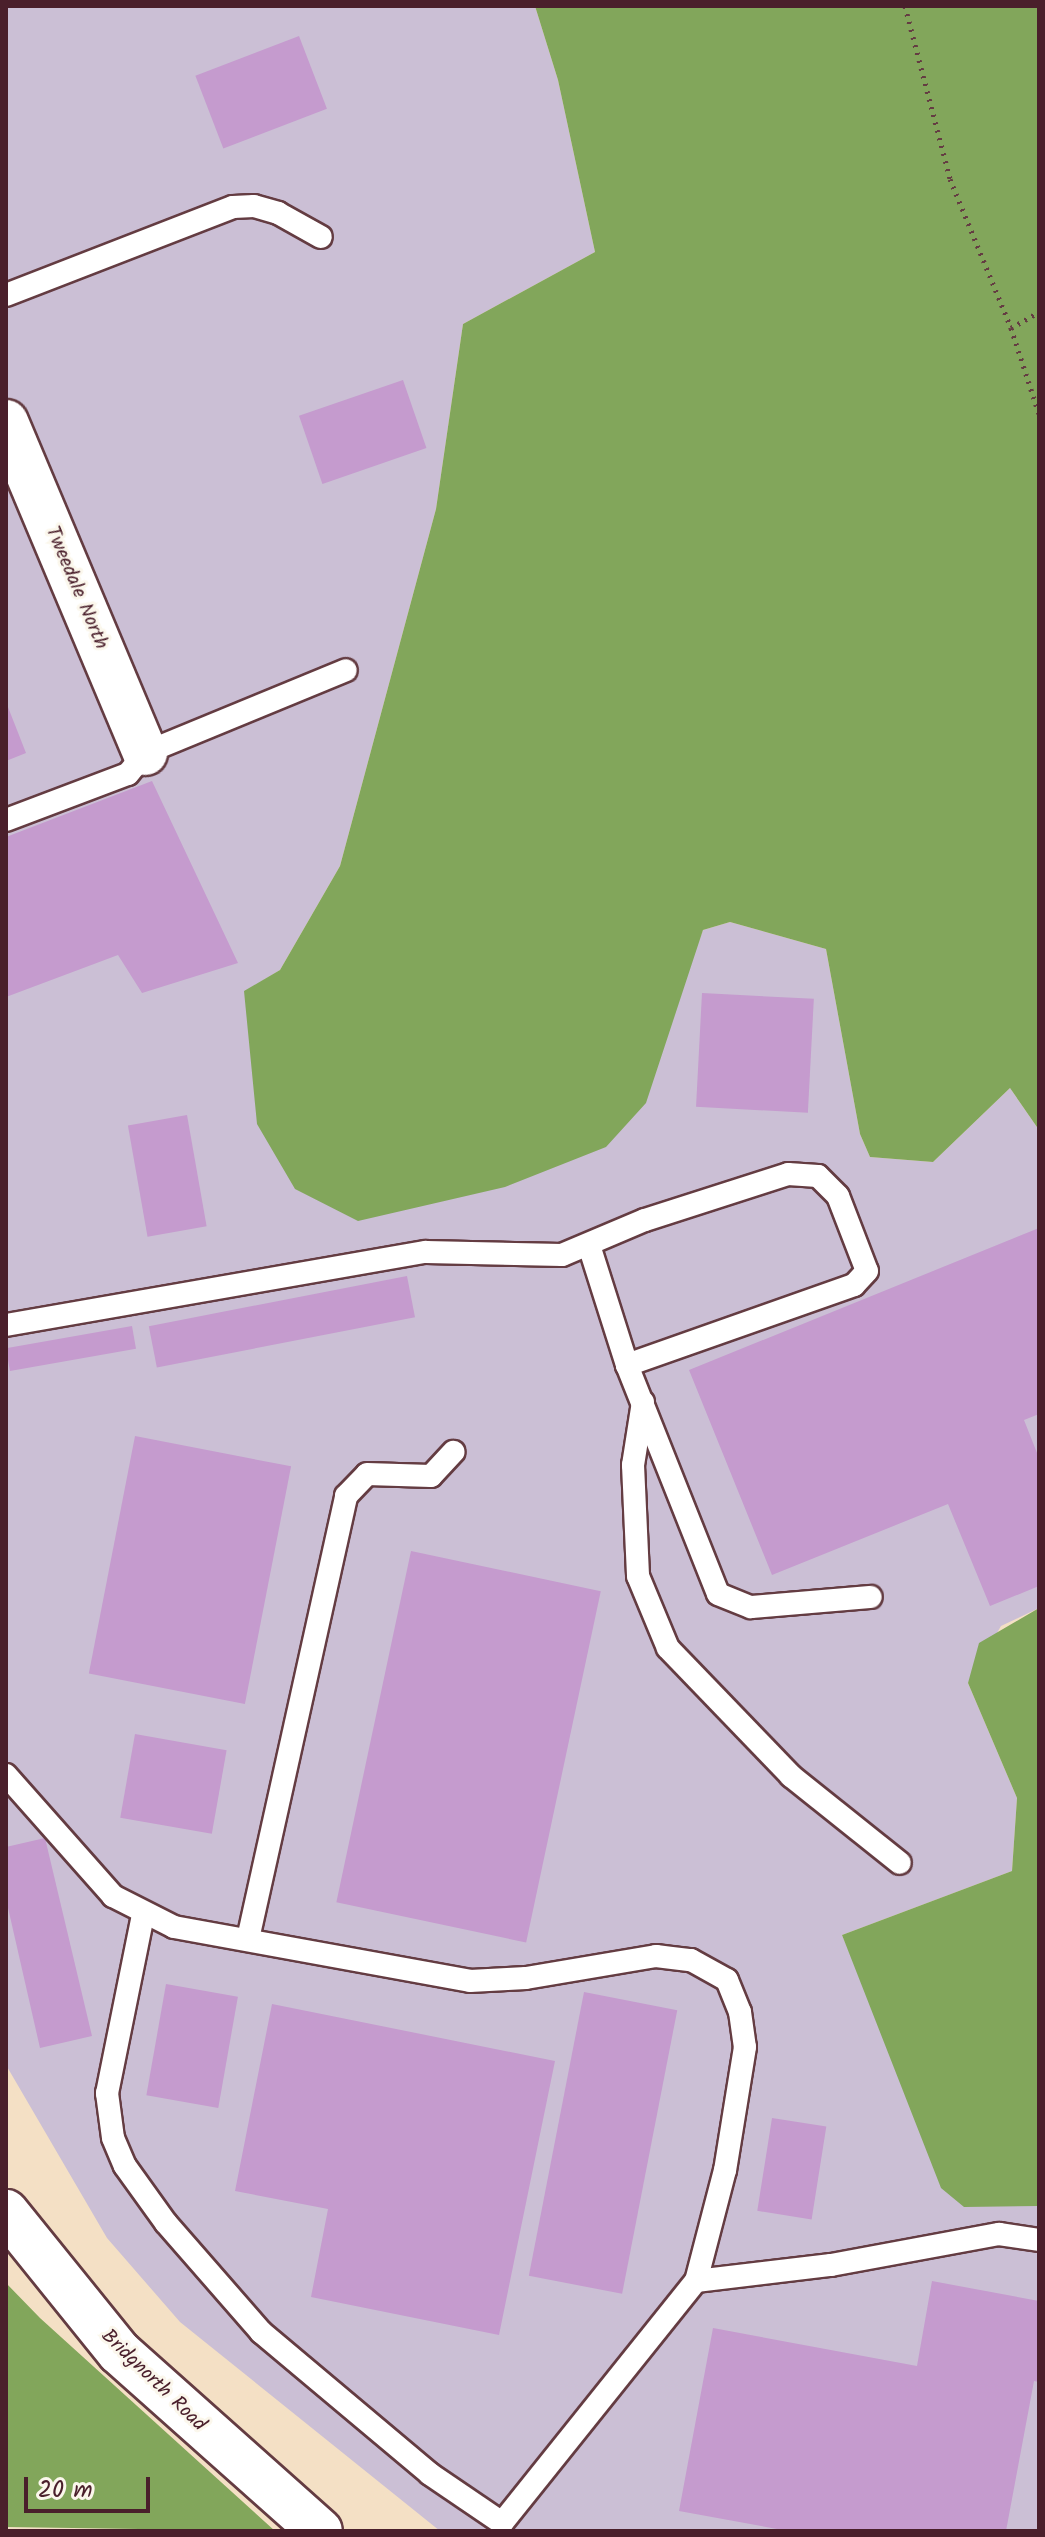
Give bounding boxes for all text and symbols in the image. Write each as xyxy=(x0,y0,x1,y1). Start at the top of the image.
street label: Tweedale North xyxy=(39,523,113,653)
street label: Bridgnorth Road xyxy=(96,2325,210,2437)
scale bar xyxy=(28,2461,154,2511)
text: 20 m xyxy=(38,2471,93,2510)

